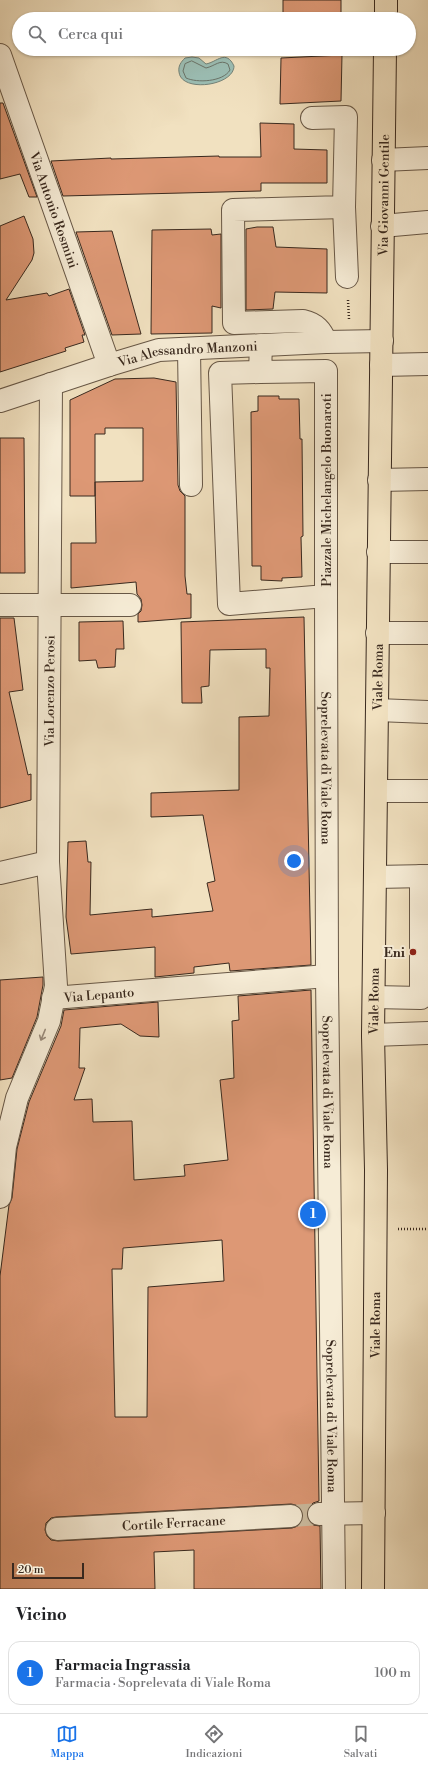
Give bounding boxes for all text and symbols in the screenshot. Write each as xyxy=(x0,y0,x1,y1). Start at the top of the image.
search box xyxy=(12,12,416,56)
icon: search xyxy=(26,23,48,45)
text: Cerca qui xyxy=(58,25,123,44)
street label: Via Giovanni Gentile xyxy=(375,134,393,257)
street label: Via Antonio Rosmini xyxy=(25,149,81,270)
street label: Via Alessandro Manzoni xyxy=(115,338,258,371)
street label: Piazzale Michelangelo Buonaroti xyxy=(319,393,335,587)
street label: Via Lorenzo Perosi xyxy=(42,635,58,748)
street label: Viale Roma xyxy=(370,643,387,712)
street label: Soprelevata di Viale Roma xyxy=(317,691,334,845)
your location xyxy=(284,851,304,871)
place label: Eni xyxy=(384,945,405,961)
marker: Eni xyxy=(408,947,418,957)
street label: Viale Roma xyxy=(366,967,383,1036)
street label: Via Lepanto xyxy=(62,985,135,1006)
street label: Soprelevata di Viale Roma xyxy=(318,1015,336,1169)
one-way arrow xyxy=(39,1029,46,1041)
pin: 1 xyxy=(300,1199,326,1229)
street label: Viale Roma xyxy=(368,1291,384,1359)
street label: Soprelevata di Viale Roma xyxy=(322,1339,340,1493)
street label: Cortile Ferracane xyxy=(121,1513,227,1534)
scale bar xyxy=(12,1561,84,1580)
text: 20 m xyxy=(18,1563,43,1577)
text: Vicino xyxy=(16,1604,67,1626)
text: Farmacia Ingrassia xyxy=(55,1656,191,1675)
text: 1 xyxy=(27,1665,33,1681)
text: 100 m xyxy=(375,1665,411,1681)
text: Farmacia · Soprelevata di Viale Roma xyxy=(55,1675,271,1691)
tab: Mappa xyxy=(51,1723,84,1761)
tab: Indicazioni xyxy=(185,1723,242,1761)
tab: Salvati xyxy=(344,1723,377,1761)

